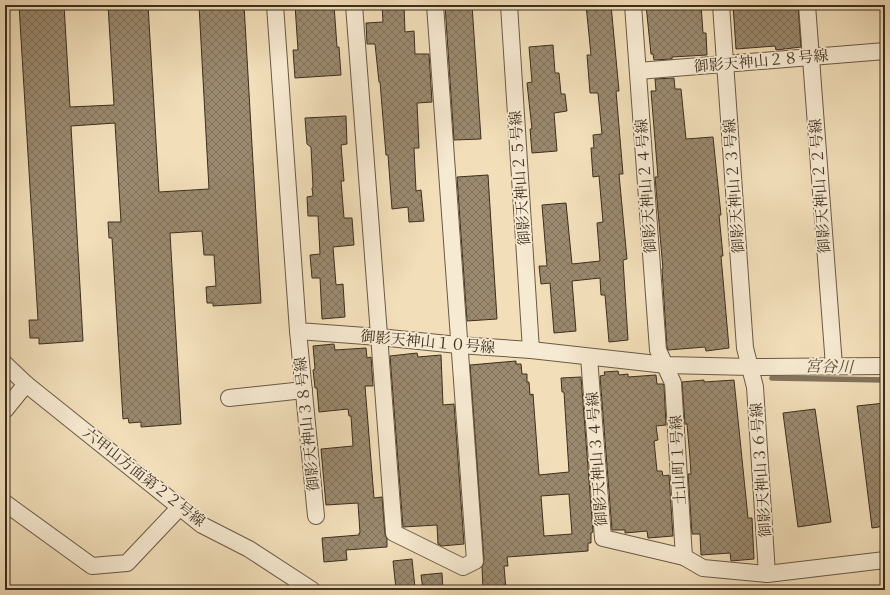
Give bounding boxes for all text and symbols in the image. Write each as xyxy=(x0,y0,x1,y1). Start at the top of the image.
street label: 御影天神山２８号線 xyxy=(693,45,829,76)
street label: 御影天神山２５号線 xyxy=(505,110,534,246)
street label: 御影天神山２４号線 xyxy=(631,118,660,254)
street label: 御影天神山２３号線 xyxy=(719,118,748,254)
street label: 御影天神山２２号線 xyxy=(805,118,834,254)
street label: 御影天神山１０号線 xyxy=(360,326,496,357)
street label: 御影天神山３８号線 xyxy=(290,356,323,492)
water label: 宮谷川 xyxy=(805,356,855,377)
street label: 御影天神山３４号線 xyxy=(582,391,611,527)
street label: 御影天神山３６号線 xyxy=(746,402,775,538)
street label: 土山町１号線 xyxy=(666,415,689,505)
street label: 六甲山方面第２２号線 xyxy=(79,423,209,530)

